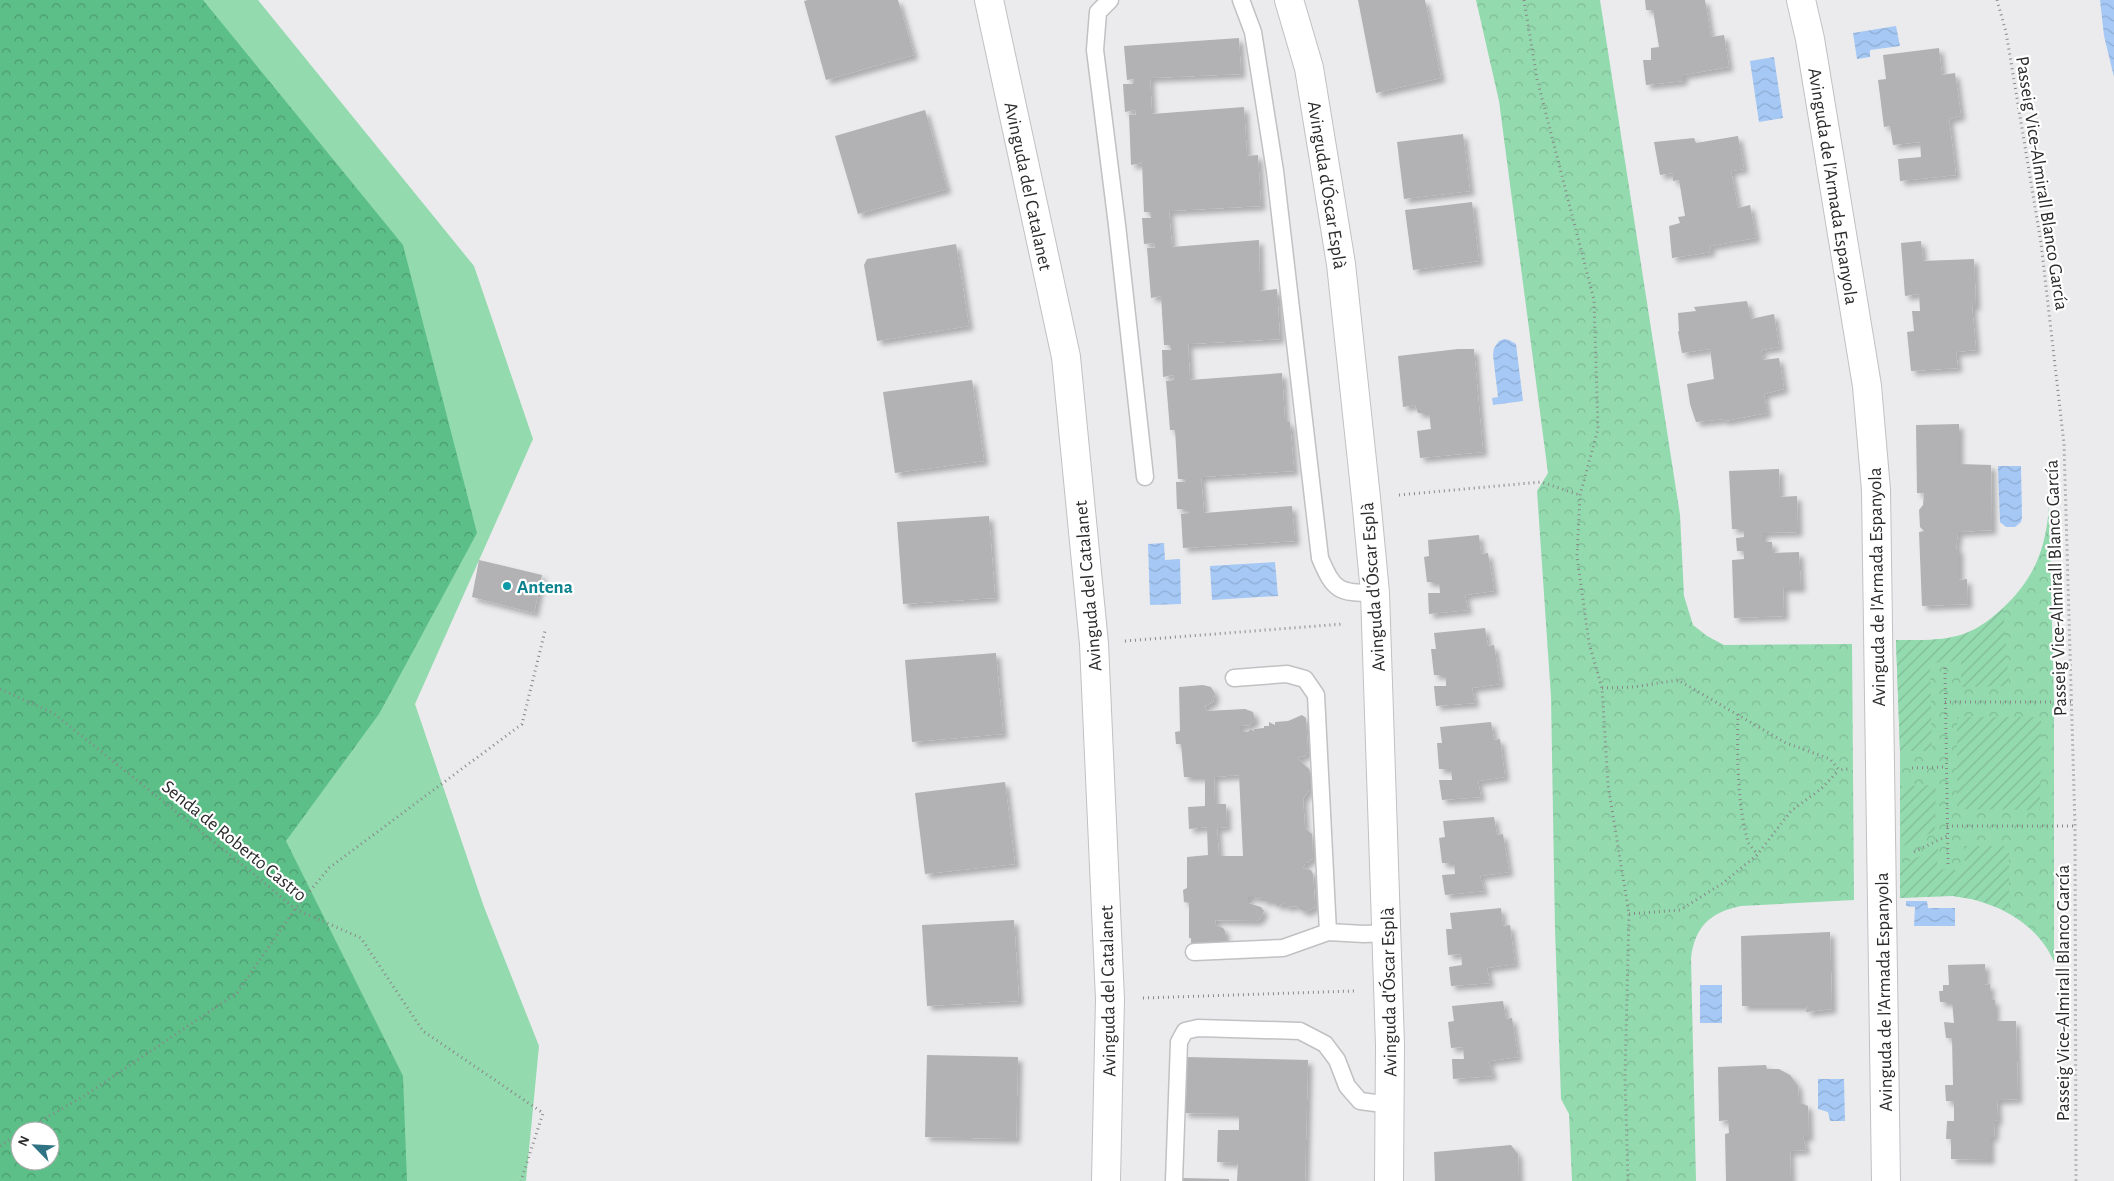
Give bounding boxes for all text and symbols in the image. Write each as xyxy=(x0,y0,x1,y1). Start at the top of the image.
street label: Passeig Vice-Almirall Blanco García xyxy=(2012,55,2071,312)
street label: Avinguda de l'Armada Espanyola xyxy=(1804,67,1861,306)
street label: Avinguda del Catalanet xyxy=(1000,100,1055,272)
street label: Avinguda d'Óscar Esplà xyxy=(1304,100,1351,271)
street label: Passeig Vice-Almirall Blanco García xyxy=(2043,459,2070,717)
street label: Avinguda de l'Armada Espanyola xyxy=(1866,467,1889,707)
street label: Avinguda del Catalanet xyxy=(1072,500,1105,672)
street label: Avinguda d'Óscar Esplà xyxy=(1356,501,1389,672)
place label: Antena xyxy=(517,578,573,597)
marker: Antena xyxy=(501,580,513,592)
street label: Senda de Roberto Castro xyxy=(158,777,310,905)
street label: Passeig Vice-Almirall Blanco García xyxy=(2054,864,2073,1121)
street label: Avinguda de l'Armada Espanyola xyxy=(1873,872,1896,1112)
street label: Avinguda del Catalanet xyxy=(1098,905,1119,1077)
street label: Avinguda d'Óscar Esplà xyxy=(1377,907,1400,1077)
north arrow xyxy=(10,1121,60,1171)
text: N xyxy=(16,1134,32,1148)

